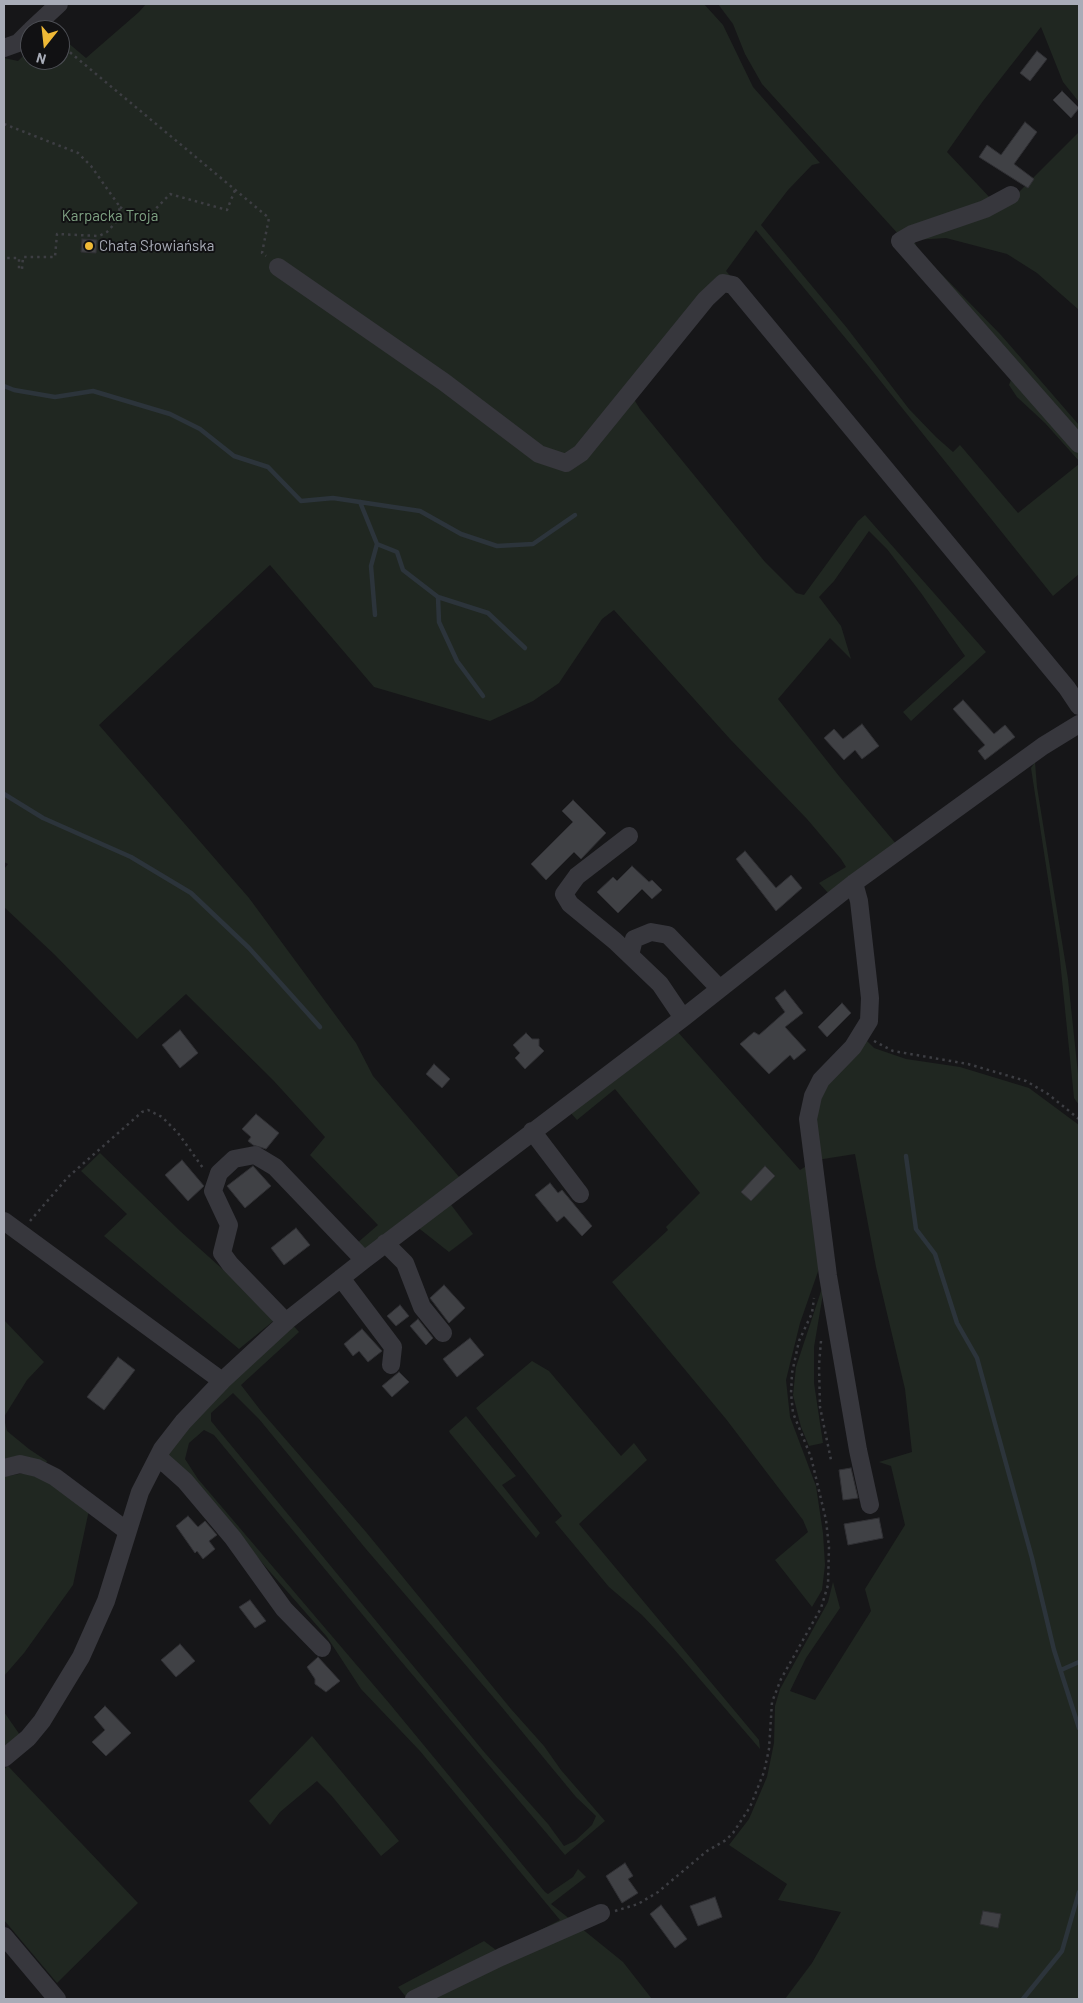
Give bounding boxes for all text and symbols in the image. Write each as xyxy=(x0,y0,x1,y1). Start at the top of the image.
north arrow xyxy=(20,20,70,70)
text: N xyxy=(34,49,48,68)
park label: Karpacka Troja xyxy=(62,207,158,225)
place label: Chata Słowiańska xyxy=(99,237,214,255)
marker: Chata Słowiańska xyxy=(83,240,95,252)

